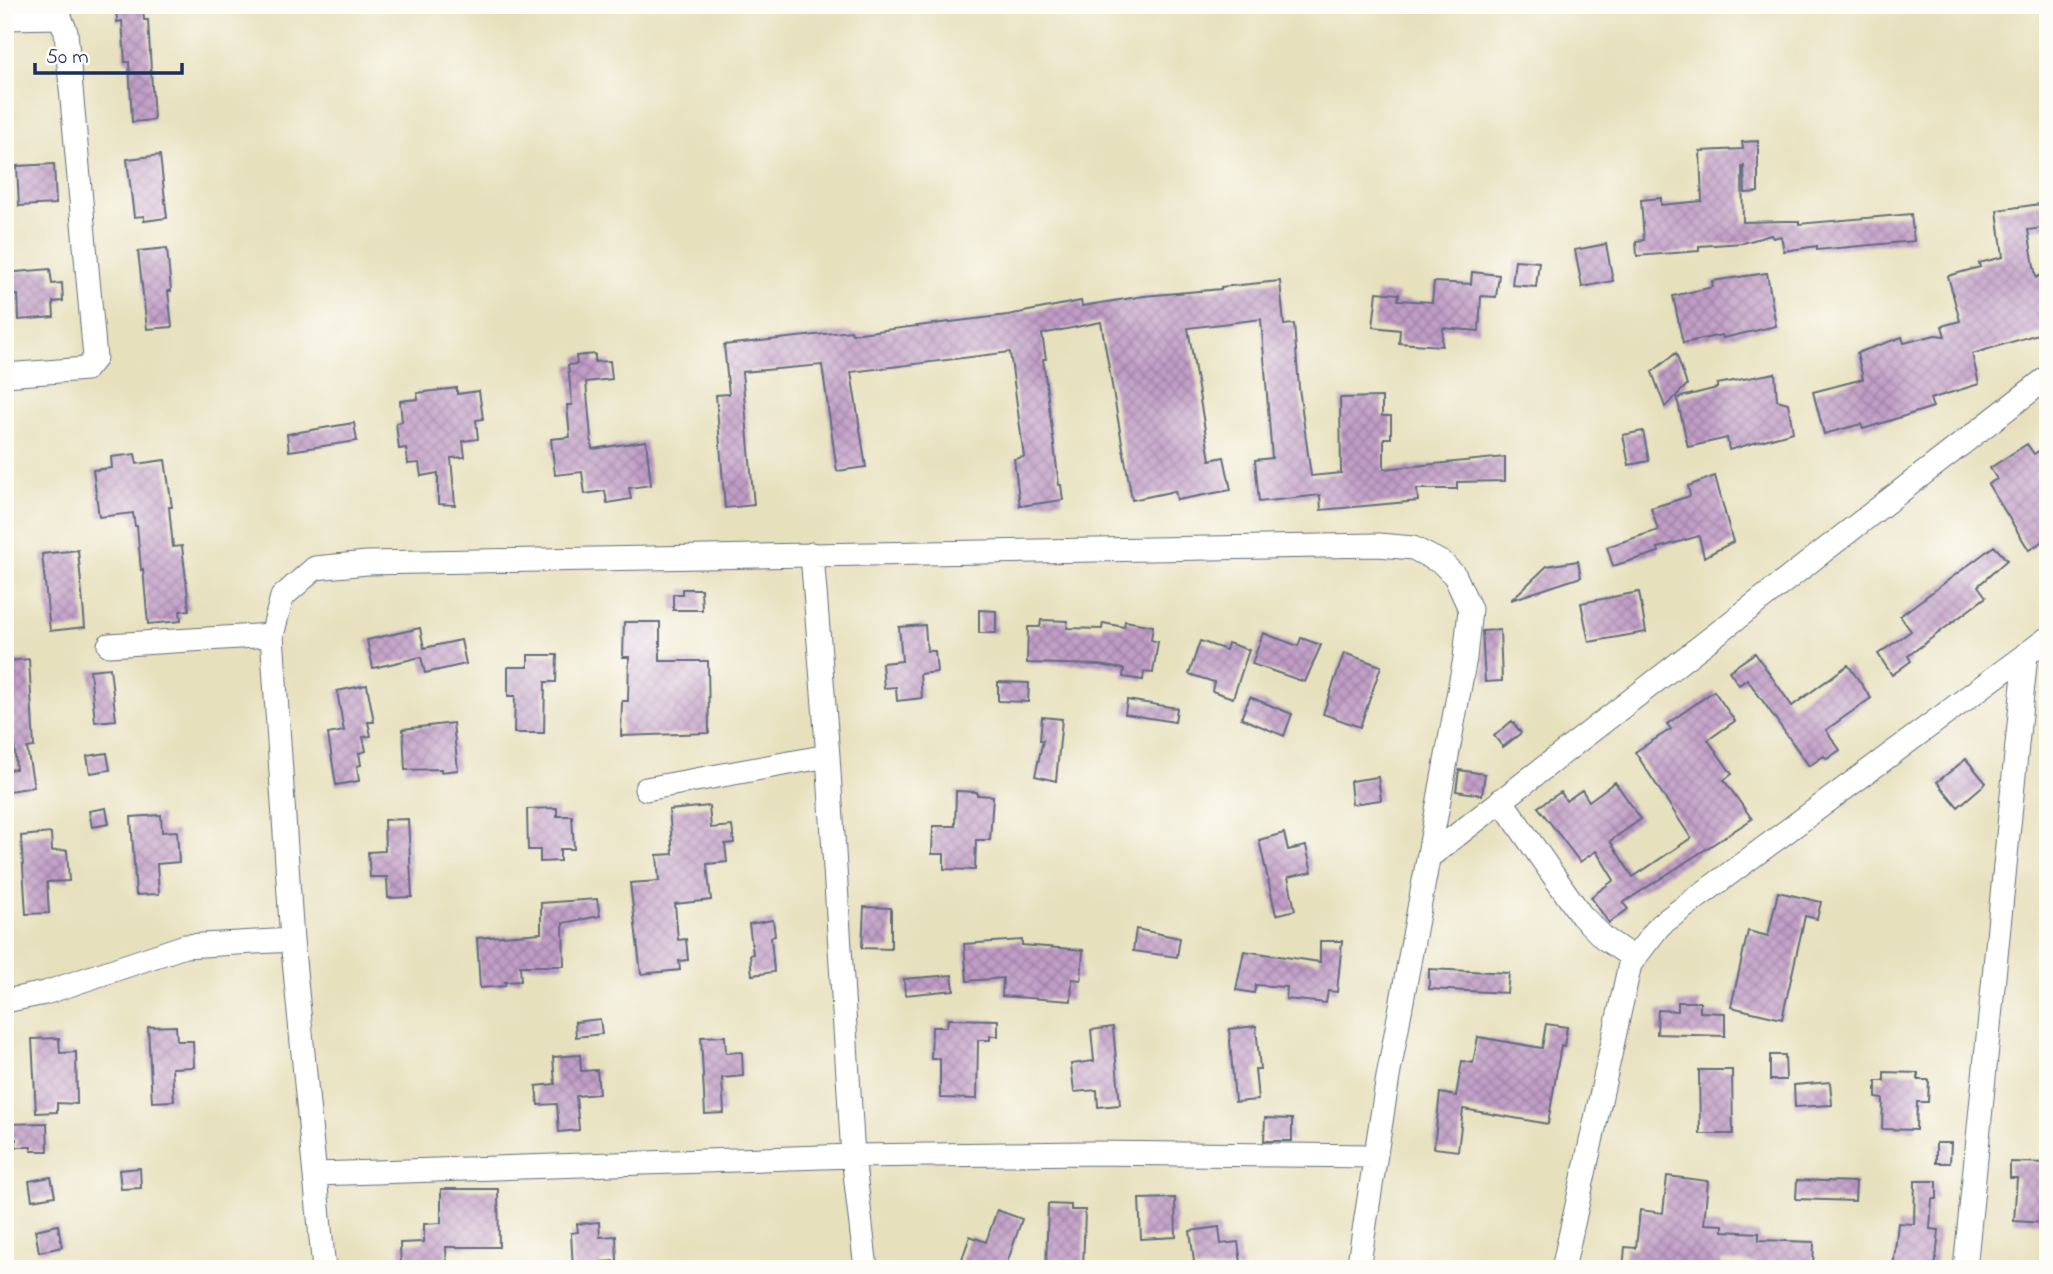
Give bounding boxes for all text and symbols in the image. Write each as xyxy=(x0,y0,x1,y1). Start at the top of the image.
scale bar xyxy=(35,32,182,76)
text: 50 m xyxy=(46,43,89,73)

